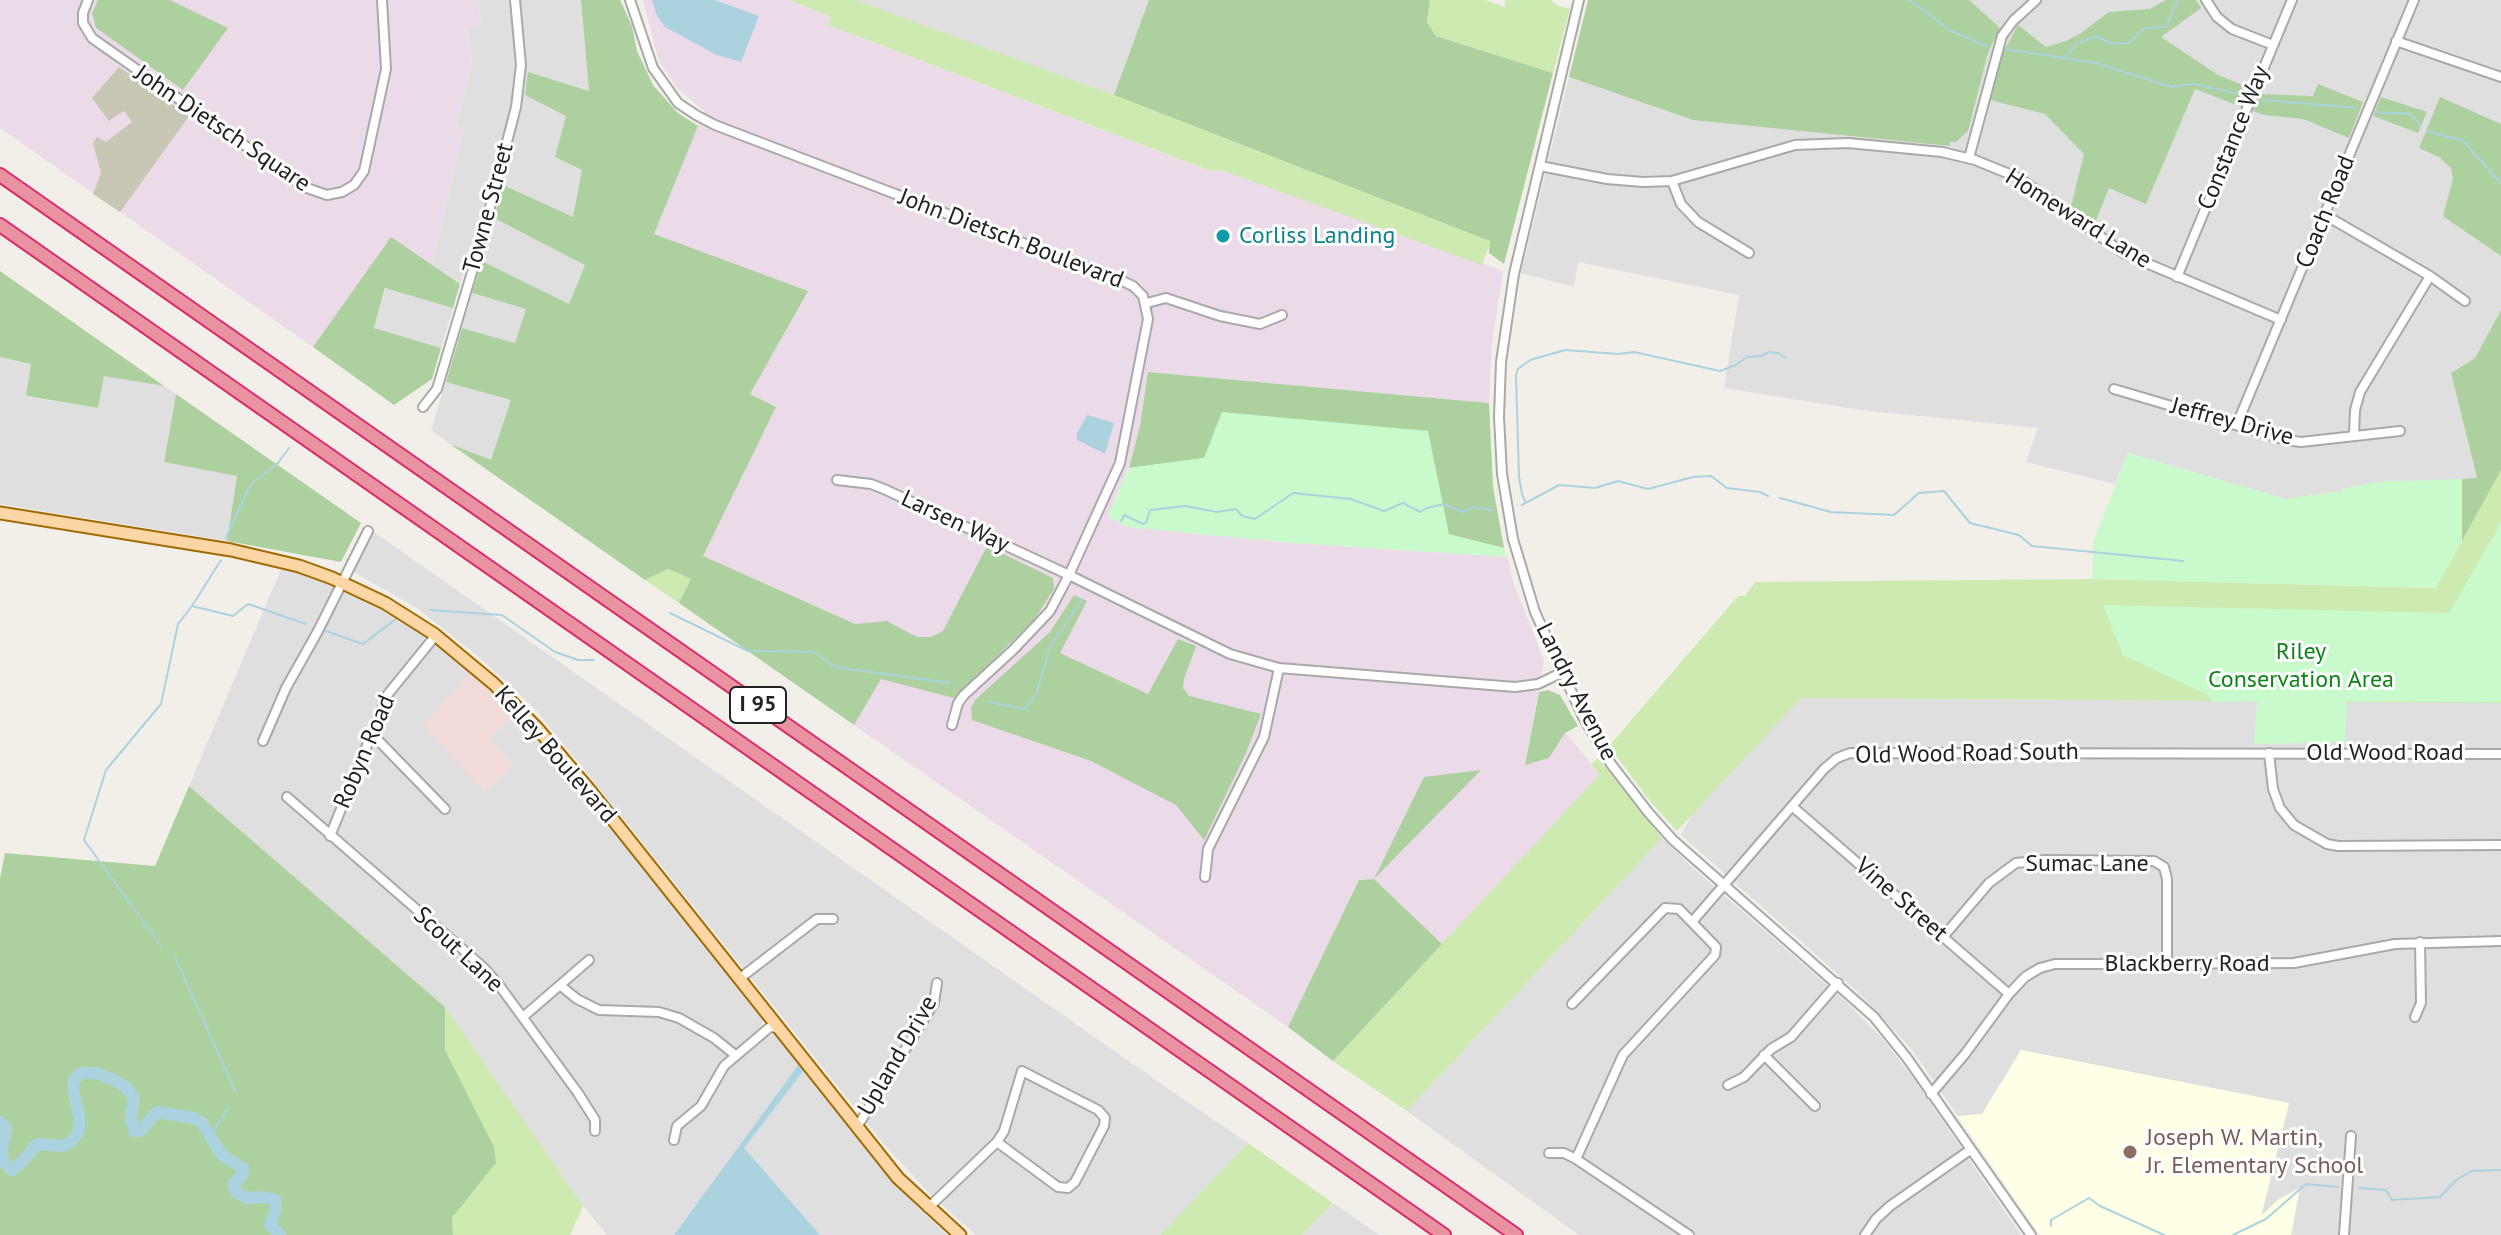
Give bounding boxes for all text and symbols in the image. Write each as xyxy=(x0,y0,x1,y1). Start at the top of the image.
street label: John Dietsch Square xyxy=(128,59,316,199)
street label: Constance Way xyxy=(2192,62,2276,214)
street label: Towne Street xyxy=(458,140,520,276)
street label: Coach Road xyxy=(2290,152,2362,272)
street label: Homeward Lane xyxy=(2000,163,2156,275)
street label: John Dietsch Boulevard xyxy=(895,183,1127,295)
place label: Corliss Landing xyxy=(1239,222,1395,250)
marker: Corliss Landing xyxy=(1214,227,1232,245)
street label: Jeffrey Drive xyxy=(2168,392,2296,452)
street label: Larsen Way xyxy=(896,484,1014,560)
street label: Landry Avenue xyxy=(1529,618,1623,766)
park label: Riley Conservation Area xyxy=(2208,638,2394,694)
street label: Kelley Boulevard xyxy=(488,681,622,829)
road number: I 95 xyxy=(730,687,786,723)
street label: Robyn Road xyxy=(328,691,402,813)
street label: Old Wood Road South xyxy=(1855,738,2079,770)
street label: Old Wood Road xyxy=(2306,739,2464,767)
street label: Sumac Lane xyxy=(2025,850,2149,878)
street label: Vine Street xyxy=(1849,852,1953,948)
street label: Scout Lane xyxy=(407,901,509,999)
street label: Blackberry Road xyxy=(2104,950,2270,978)
street label: Upland Drive xyxy=(852,991,944,1121)
place label: Joseph W. Martin, Jr. Elementary School xyxy=(2146,1124,2363,1180)
marker: Joseph W. Martin, Jr. Elementary School xyxy=(2121,1143,2139,1161)

